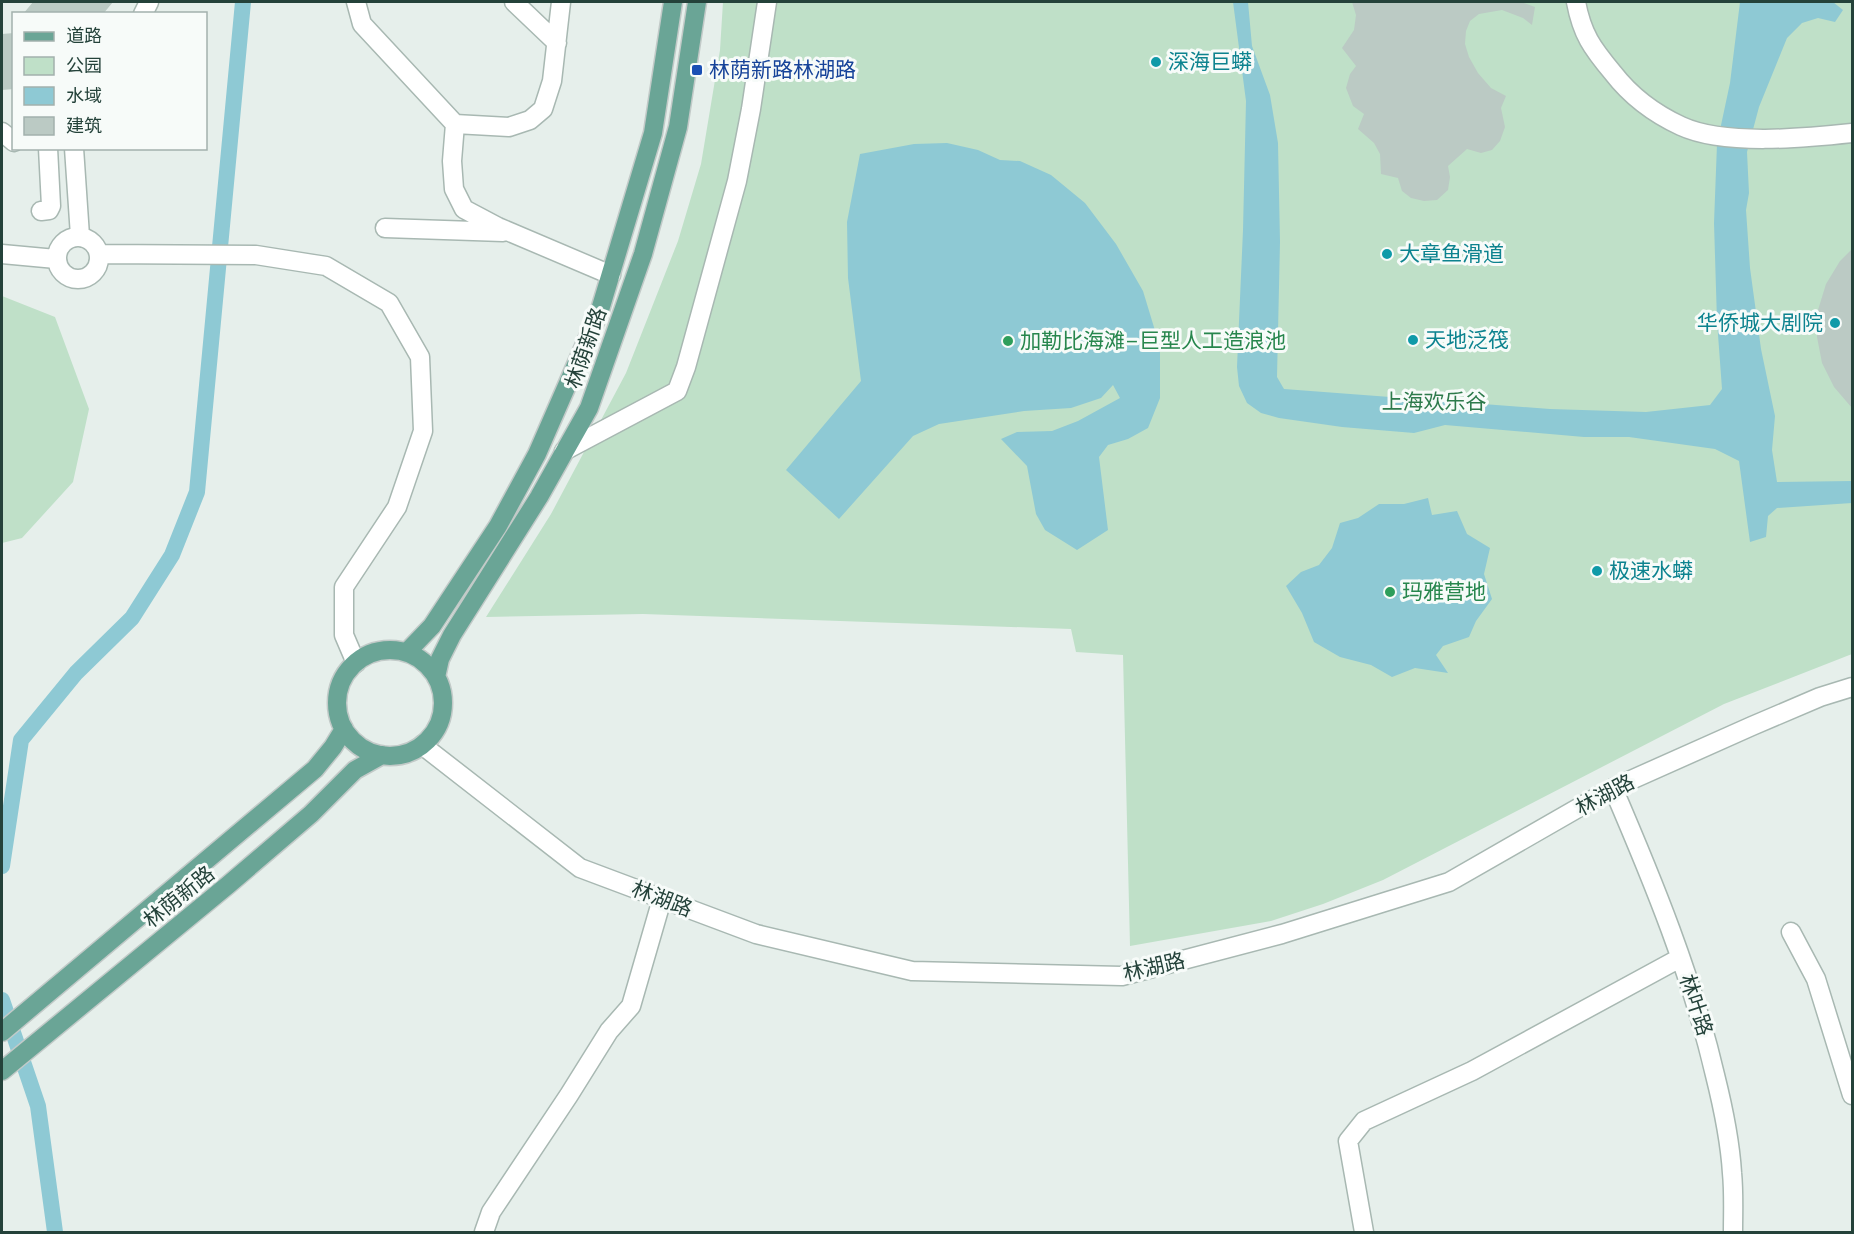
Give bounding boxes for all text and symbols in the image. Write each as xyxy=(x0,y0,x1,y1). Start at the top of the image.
legend xyxy=(12,12,207,150)
text: 道路 xyxy=(66,24,102,47)
place label: 深海巨蟒 xyxy=(1168,48,1252,75)
text: 公园 xyxy=(66,54,102,77)
marker: 深海巨蟒 xyxy=(1149,55,1163,69)
place label: 林荫新路林湖路 xyxy=(709,56,856,83)
marker: 林荫新路林湖路 xyxy=(690,63,704,77)
text: 水域 xyxy=(66,84,102,107)
text: 建筑 xyxy=(66,114,102,137)
place label: 大章鱼滑道 xyxy=(1399,240,1504,267)
marker: 大章鱼滑道 xyxy=(1380,247,1394,261)
street label: 林荫新路 xyxy=(559,304,612,392)
place label: 华侨城大剧院 xyxy=(1697,309,1823,336)
marker: 华侨城大剧院 xyxy=(1828,316,1842,330)
place label: 天地泛筏 xyxy=(1425,326,1509,353)
place label: 加勒比海滩—巨型人工造浪池 xyxy=(1020,327,1286,354)
marker: 天地泛筏 xyxy=(1406,333,1420,347)
marker: 加勒比海滩—巨型人工造浪池 xyxy=(1001,334,1015,348)
park label: 上海欢乐谷 xyxy=(1382,388,1487,415)
place label: 极速水蟒 xyxy=(1609,557,1693,584)
marker: 极速水蟒 xyxy=(1590,564,1604,578)
place label: 玛雅营地 xyxy=(1402,578,1486,605)
marker: 玛雅营地 xyxy=(1383,585,1397,599)
street label: 林湖路 xyxy=(1571,768,1639,821)
street label: 林荫新路 xyxy=(138,860,220,934)
street label: 林湖路 xyxy=(628,875,696,922)
street label: 林湖路 xyxy=(1120,946,1188,987)
street label: 林叶路 xyxy=(1674,971,1719,1039)

